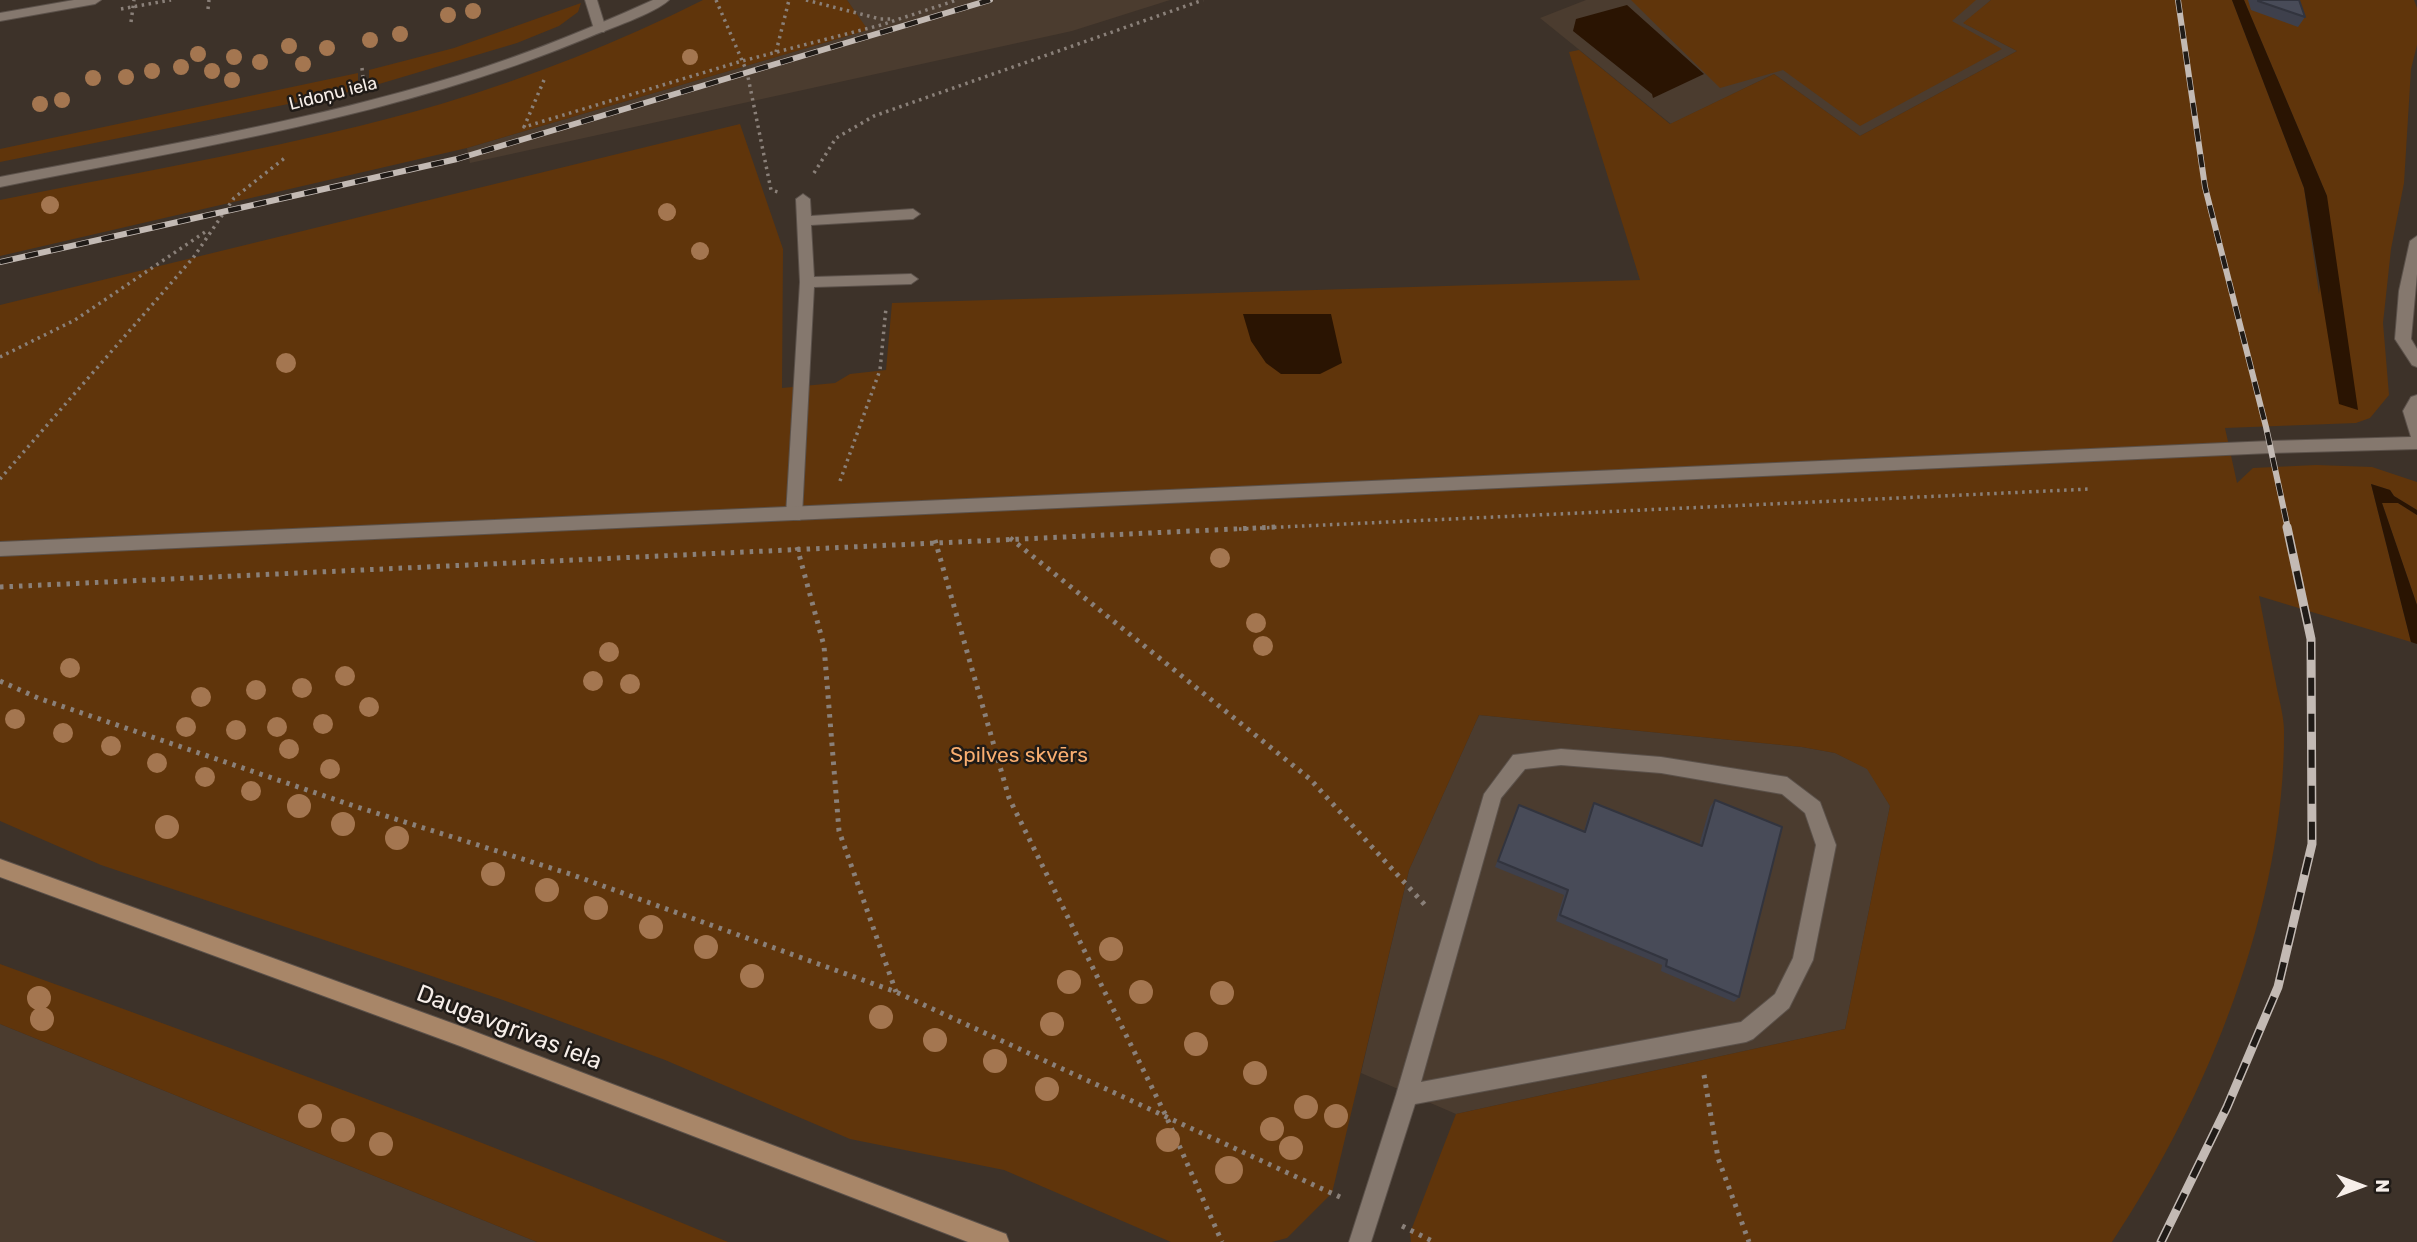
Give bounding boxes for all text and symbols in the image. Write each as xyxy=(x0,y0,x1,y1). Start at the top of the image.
street label: Lidoņu iela xyxy=(287,73,379,115)
park label: Spilves skvērs xyxy=(950,743,1088,769)
street label: Daugavgrīvas iela xyxy=(412,979,606,1077)
north arrow xyxy=(2326,1151,2396,1221)
text: N xyxy=(2371,1179,2394,1193)

